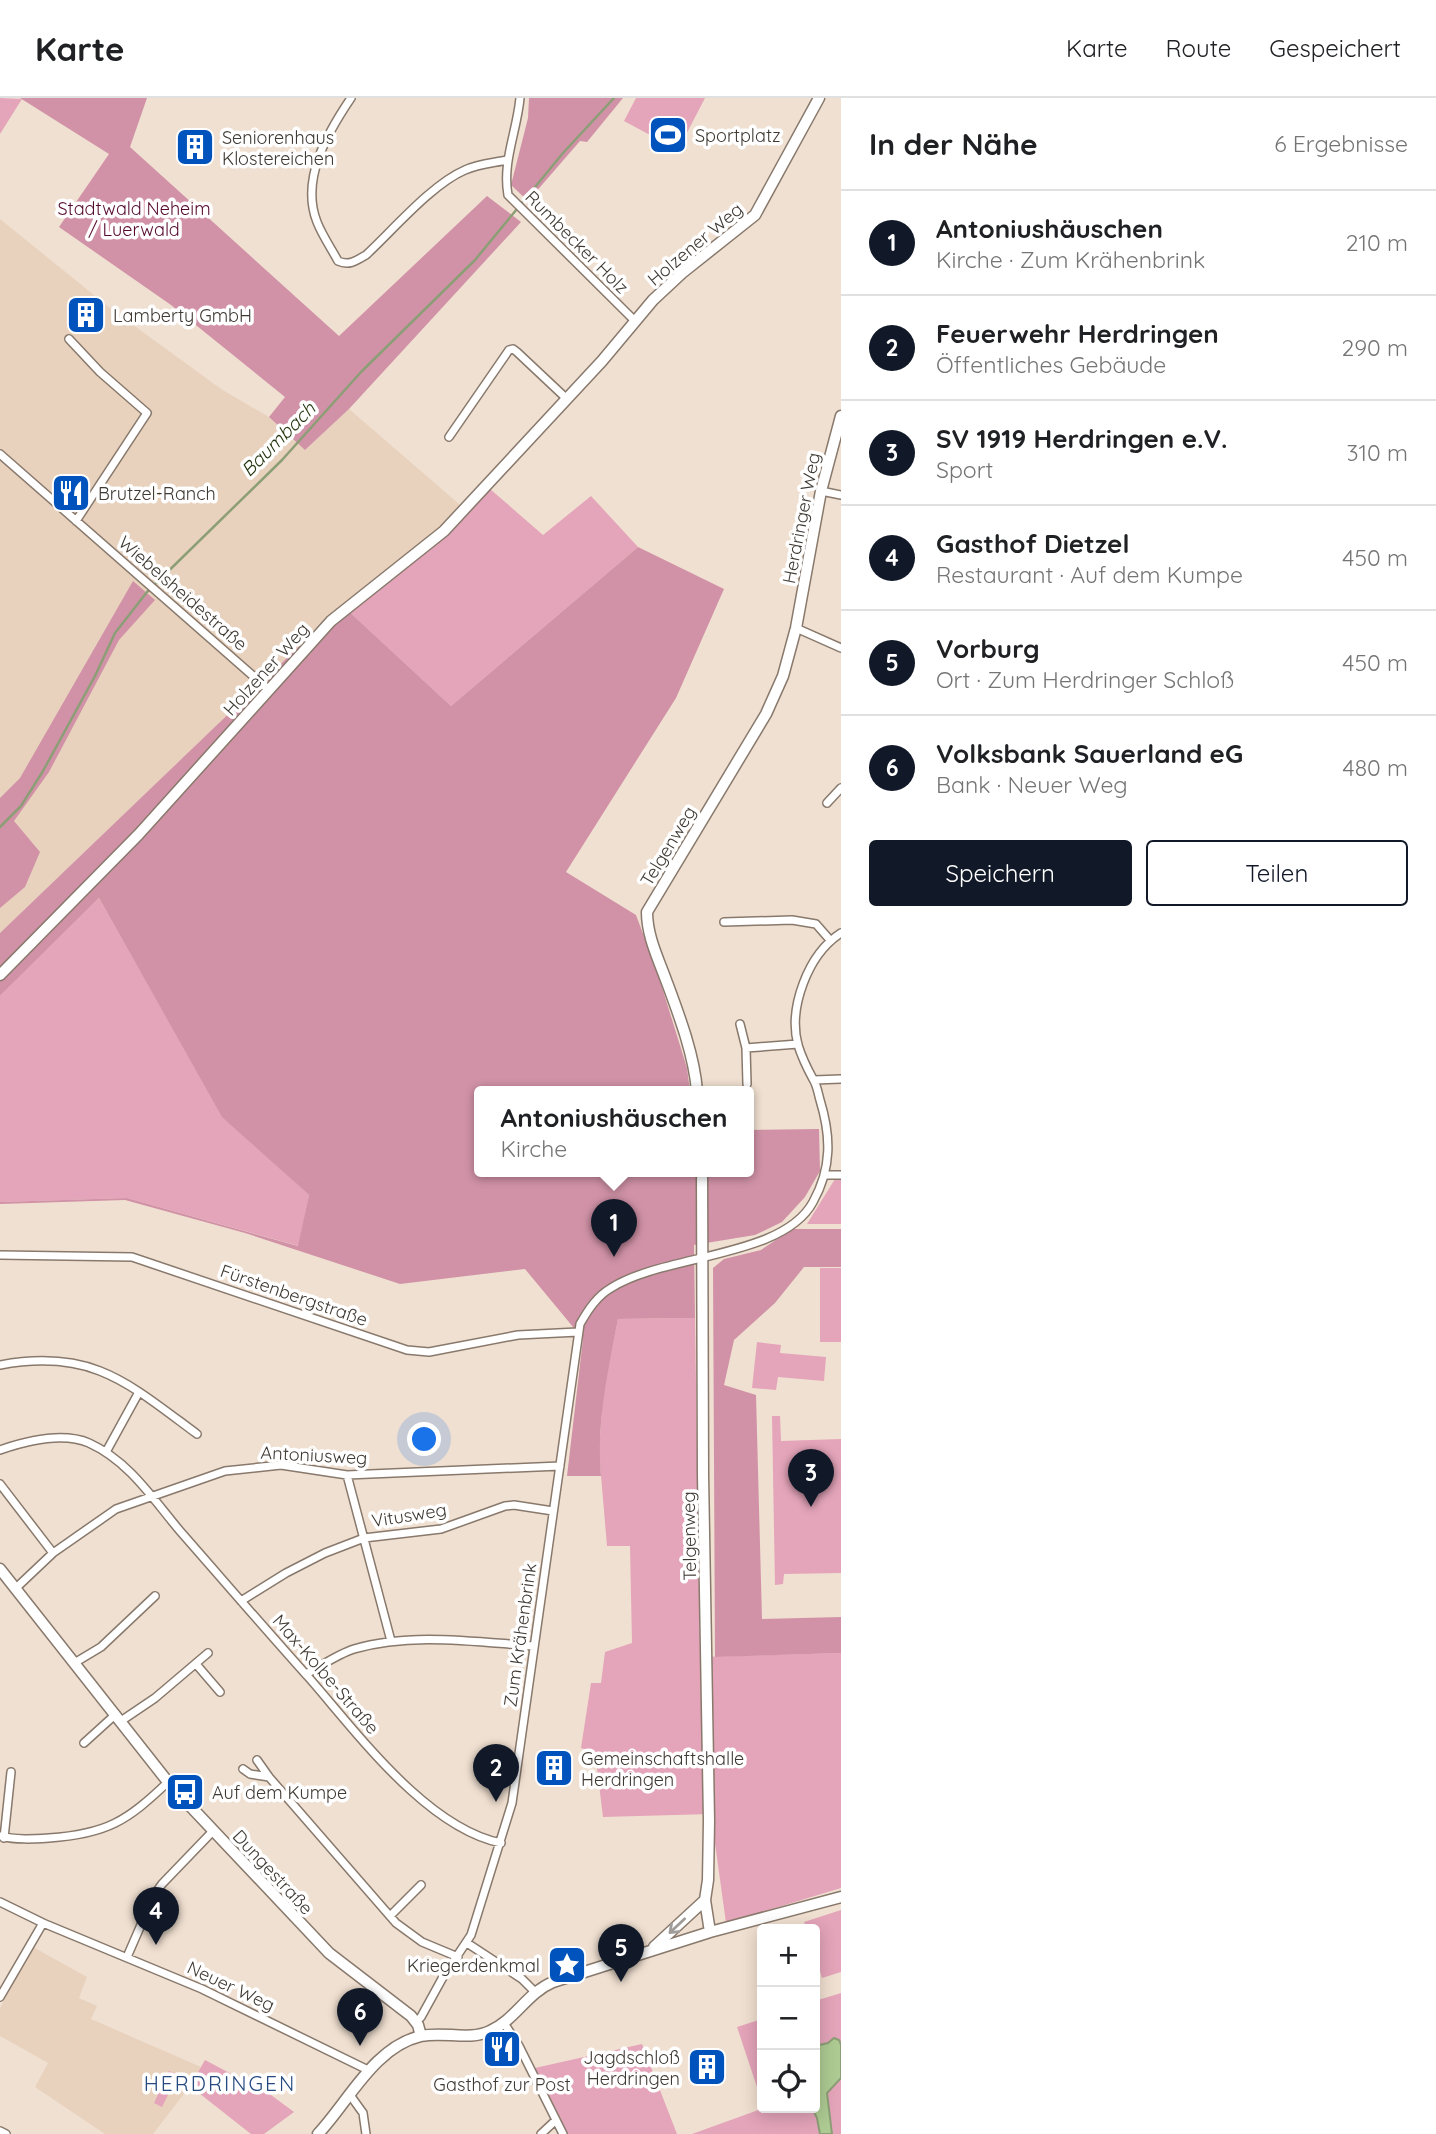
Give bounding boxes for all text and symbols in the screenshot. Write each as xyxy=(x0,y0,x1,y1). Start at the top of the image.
text: Karte xyxy=(35,28,124,69)
text: Karte xyxy=(1066,33,1128,63)
text: Route xyxy=(1166,33,1231,63)
text: Gespeichert xyxy=(1269,33,1401,63)
sports icon: Sportplatz xyxy=(647,114,689,156)
place label: Sportplatz xyxy=(695,124,781,147)
text: In der Nähe xyxy=(869,125,1038,163)
building icon: Seniorenhaus Klostereichen xyxy=(174,126,216,168)
place label: Seniorenhaus Klostereichen xyxy=(222,126,334,170)
text: 6 Ergebnisse xyxy=(1274,129,1408,158)
street label: Rumbecker Holz xyxy=(521,186,633,298)
park label: Stadtwald Neheim / Luerwald xyxy=(57,197,211,241)
street label: Holzener Weg xyxy=(643,197,747,291)
text: Antoniushäuschen xyxy=(936,212,1163,245)
text: 1 xyxy=(888,228,896,257)
text: 210 m xyxy=(1346,228,1408,257)
text: Kirche · Zum Krähenbrink xyxy=(936,245,1205,274)
building icon: Lamberty GmbH xyxy=(65,294,107,336)
place label: Lamberty GmbH xyxy=(113,304,252,327)
text: Feuerwehr Herdringen xyxy=(936,317,1219,350)
text: 2 xyxy=(885,333,899,362)
text: 290 m xyxy=(1341,333,1408,362)
text: Öffentliches Gebäude xyxy=(936,350,1166,379)
water label: Baumbach xyxy=(236,396,321,481)
text: SV 1919 Herdringen e.V. xyxy=(936,422,1228,455)
text: 3 xyxy=(886,438,898,467)
text: 310 m xyxy=(1346,438,1408,467)
street label: Herdringer Weg xyxy=(777,450,825,586)
text: Sport xyxy=(936,455,993,484)
restaurant icon: Brutzel-Ranch xyxy=(50,472,92,514)
place label: Brutzel-Ranch xyxy=(98,482,216,505)
text: Gasthof Dietzel xyxy=(936,527,1129,560)
street label: Wiebelsheidestraße xyxy=(114,531,252,655)
text: 4 xyxy=(885,543,899,572)
text: 450 m xyxy=(1342,543,1408,572)
text: Restaurant · Auf dem Kumpe xyxy=(936,560,1243,589)
street label: Holzener Weg xyxy=(218,618,314,720)
text: Vorburg xyxy=(936,632,1040,665)
text: 5 xyxy=(885,648,899,677)
text: 450 m xyxy=(1342,648,1408,677)
text: Ort · Zum Herdringer Schloß xyxy=(936,665,1234,694)
text: Volksbank Sauerland eG xyxy=(936,737,1243,770)
text: 6 xyxy=(886,753,898,782)
text: 480 m xyxy=(1343,753,1408,782)
text: Bank · Neuer Weg xyxy=(936,770,1128,799)
street label: Telgenweg xyxy=(635,802,701,890)
button: Speichern xyxy=(869,840,1132,906)
button: Teilen xyxy=(1146,840,1408,906)
popup xyxy=(474,1086,754,1177)
text: Antoniushäuschen xyxy=(501,1101,727,1134)
text: Kirche xyxy=(501,1134,567,1163)
pin: 1 xyxy=(591,1199,637,1257)
street label: Fürstenbergstraße xyxy=(217,1259,371,1331)
your location xyxy=(407,1422,441,1456)
street label: Antoniusweg xyxy=(260,1441,368,1469)
pin: 3 xyxy=(788,1449,834,1507)
street label: Telgenweg xyxy=(677,1491,701,1581)
street label: Vitusweg xyxy=(370,1498,448,1532)
street label: Zum Krähenbrink xyxy=(499,1561,541,1709)
street label: Max-Kolbe-Straße xyxy=(268,1609,384,1739)
pin: 2 xyxy=(473,1744,519,1802)
building icon: Gemeinschaftshalle Herdringen xyxy=(533,1747,575,1789)
place label: Gemeinschaftshalle Herdringen xyxy=(581,1747,744,1791)
bus stop icon: Auf dem Kumpe xyxy=(164,1771,206,1813)
place label: Auf dem Kumpe xyxy=(212,1781,347,1804)
street label: Dungestraße xyxy=(228,1825,318,1919)
pin: 4 xyxy=(133,1887,179,1945)
one-way arrow xyxy=(669,1917,686,1934)
pin: 5 xyxy=(598,1924,644,1982)
map controls xyxy=(757,1924,820,2113)
button: + xyxy=(757,1924,820,1987)
place icon: Kriegerdenkmal xyxy=(546,1944,588,1986)
place label: Kriegerdenkmal xyxy=(407,1954,540,1977)
street label: Neuer Weg xyxy=(184,1956,278,2016)
button: − xyxy=(757,1987,820,2050)
pin: 6 xyxy=(337,1988,383,2046)
restaurant icon: Gasthof zur Post xyxy=(481,2028,523,2070)
place label: Jagdschloß Herdringen xyxy=(583,2046,680,2090)
building icon: Jagdschloß Herdringen xyxy=(686,2046,728,2088)
button: locate xyxy=(757,2050,820,2113)
district label: HERDRINGEN xyxy=(144,2070,296,2096)
place label: Gasthof zur Post xyxy=(433,2073,571,2096)

